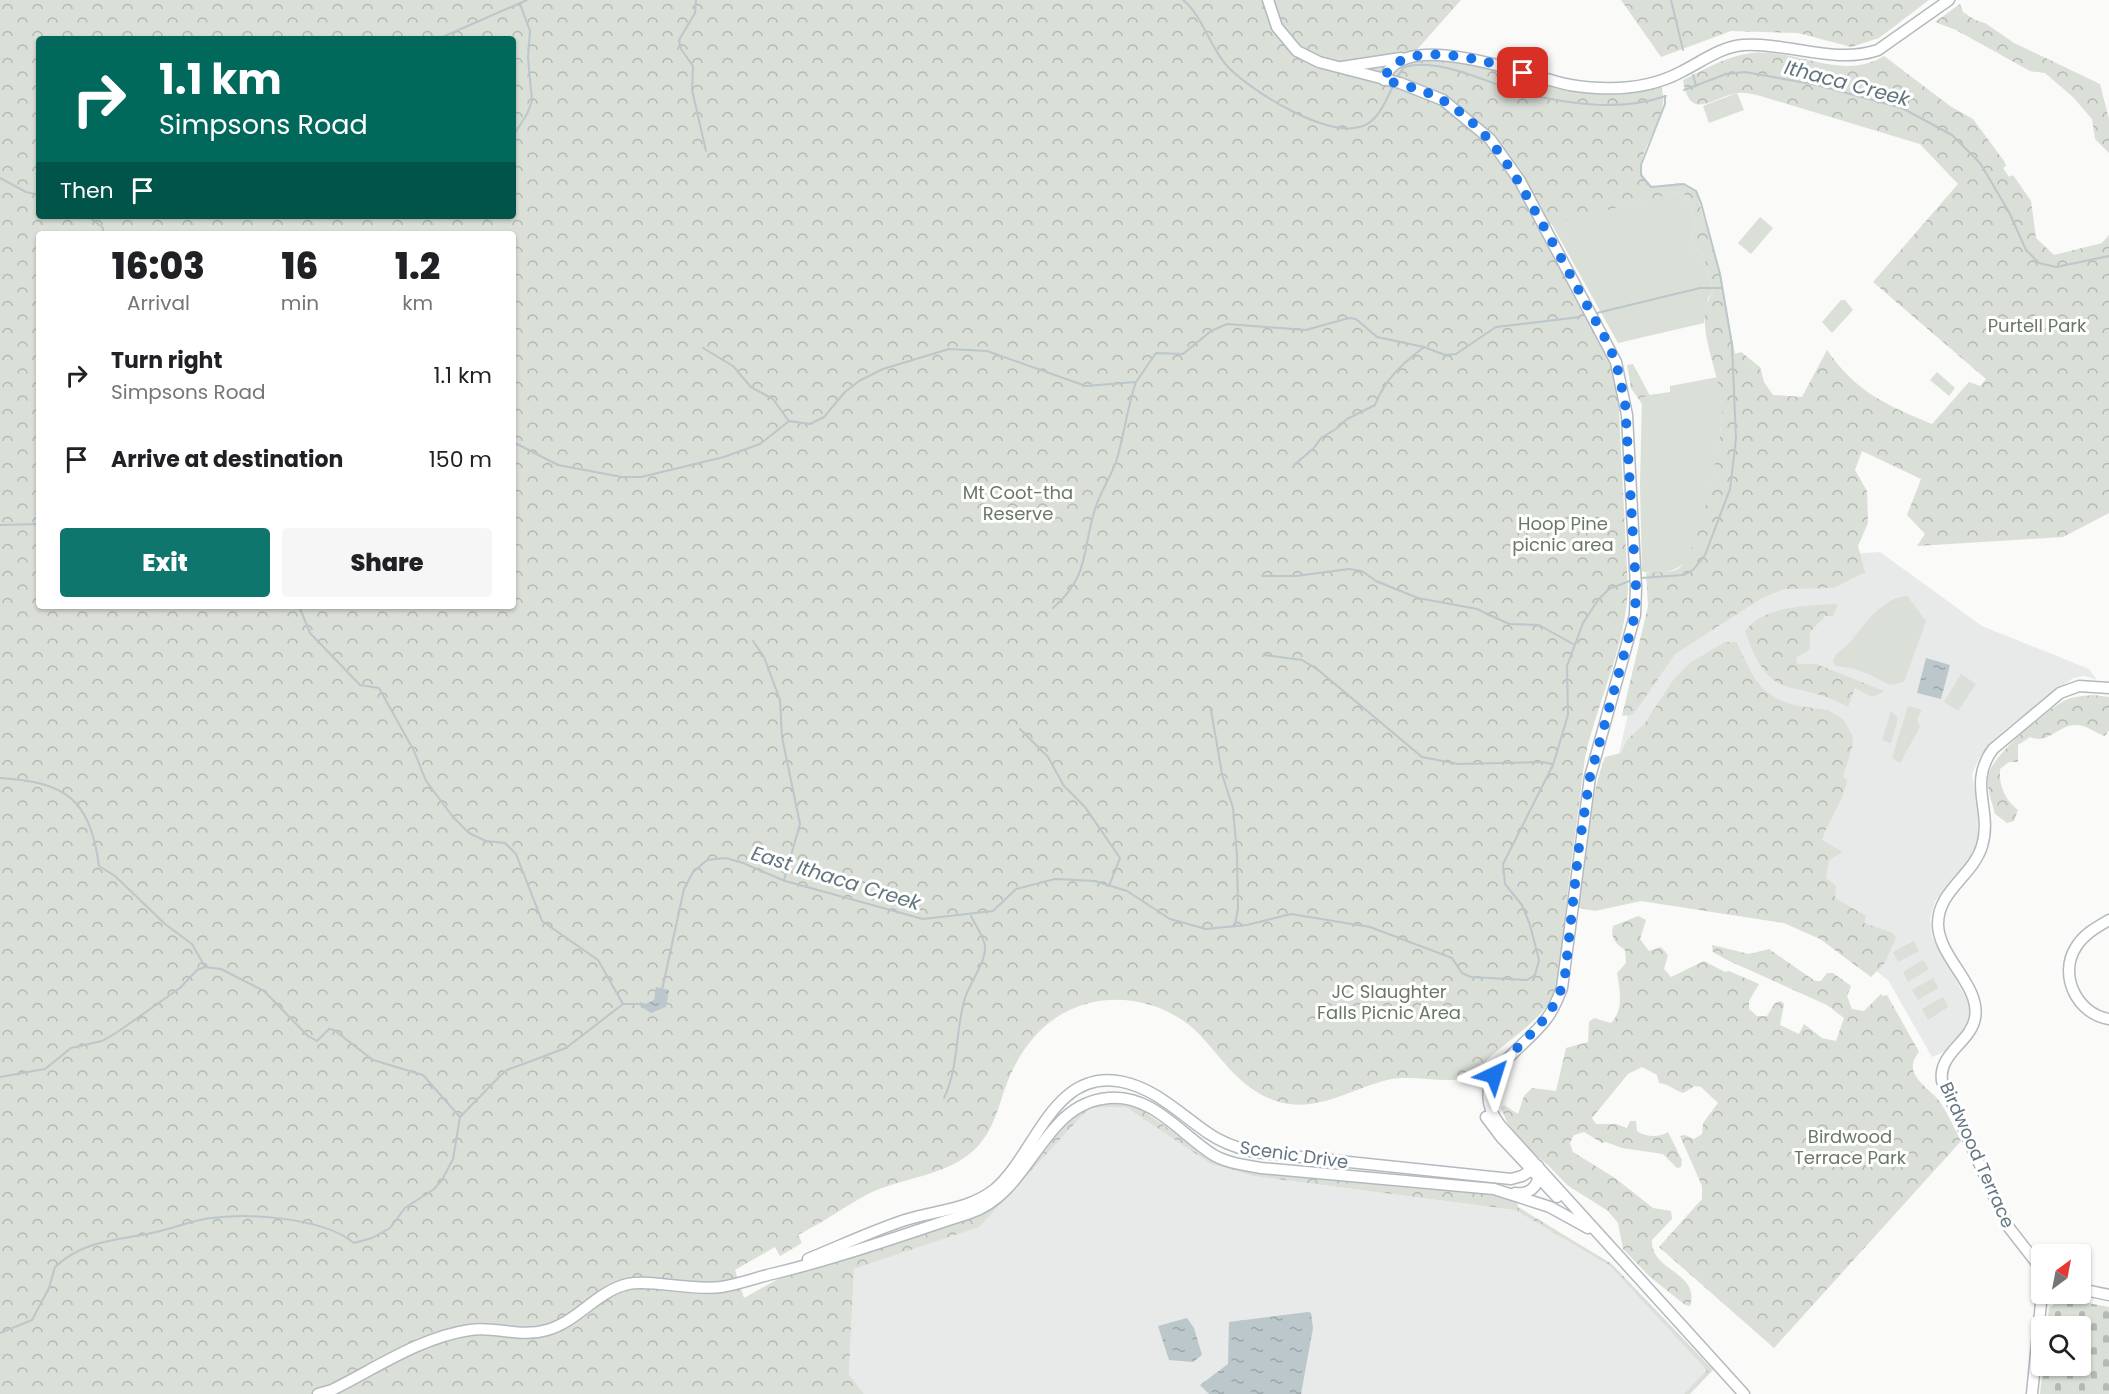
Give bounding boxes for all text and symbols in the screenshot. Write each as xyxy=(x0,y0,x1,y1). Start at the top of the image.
pin xyxy=(1497,47,1548,98)
text: 1.1 km xyxy=(159,50,282,109)
water label: Ithaca Creek xyxy=(1781,53,1914,114)
icon: arrive xyxy=(1506,56,1539,89)
icon: right xyxy=(60,60,138,138)
text: Simpsons Road xyxy=(159,106,368,143)
icon: arrive xyxy=(126,174,159,207)
text: Then xyxy=(60,175,114,206)
text: 16:03 xyxy=(112,241,205,292)
text: 16 xyxy=(282,241,318,292)
text: 1.2 xyxy=(395,241,440,292)
text: Arrival xyxy=(127,289,190,317)
text: min xyxy=(281,289,319,317)
text: km xyxy=(402,289,433,317)
park label: Purtell Park xyxy=(1988,313,2087,338)
text: Turn right xyxy=(111,345,222,376)
icon: right xyxy=(60,359,93,392)
text: 1.1 km xyxy=(433,360,492,391)
text: Simpsons Road xyxy=(111,378,266,406)
icon: arrive xyxy=(60,443,93,476)
text: Arrive at destination xyxy=(111,444,343,475)
text: 150 m xyxy=(429,444,492,475)
park label: Mt Coot-tha Reserve xyxy=(963,480,1073,526)
park label: Hoop Pine picnic area xyxy=(1512,511,1614,557)
button: Exit xyxy=(60,528,270,597)
button: Share xyxy=(282,528,492,597)
water label: East Ithaca Creek xyxy=(748,839,926,918)
park label: JC Slaughter Falls Picnic Area xyxy=(1317,979,1461,1025)
position arrow xyxy=(1462,1043,1526,1107)
street label: Birdwood Terrace xyxy=(1934,1078,2021,1232)
park label: Birdwood Terrace Park xyxy=(1794,1124,1907,1170)
street label: Scenic Drive xyxy=(1238,1135,1350,1175)
north arrow xyxy=(2031,1244,2091,1304)
map controls xyxy=(2031,1244,2091,1376)
button: search xyxy=(2031,1316,2091,1376)

